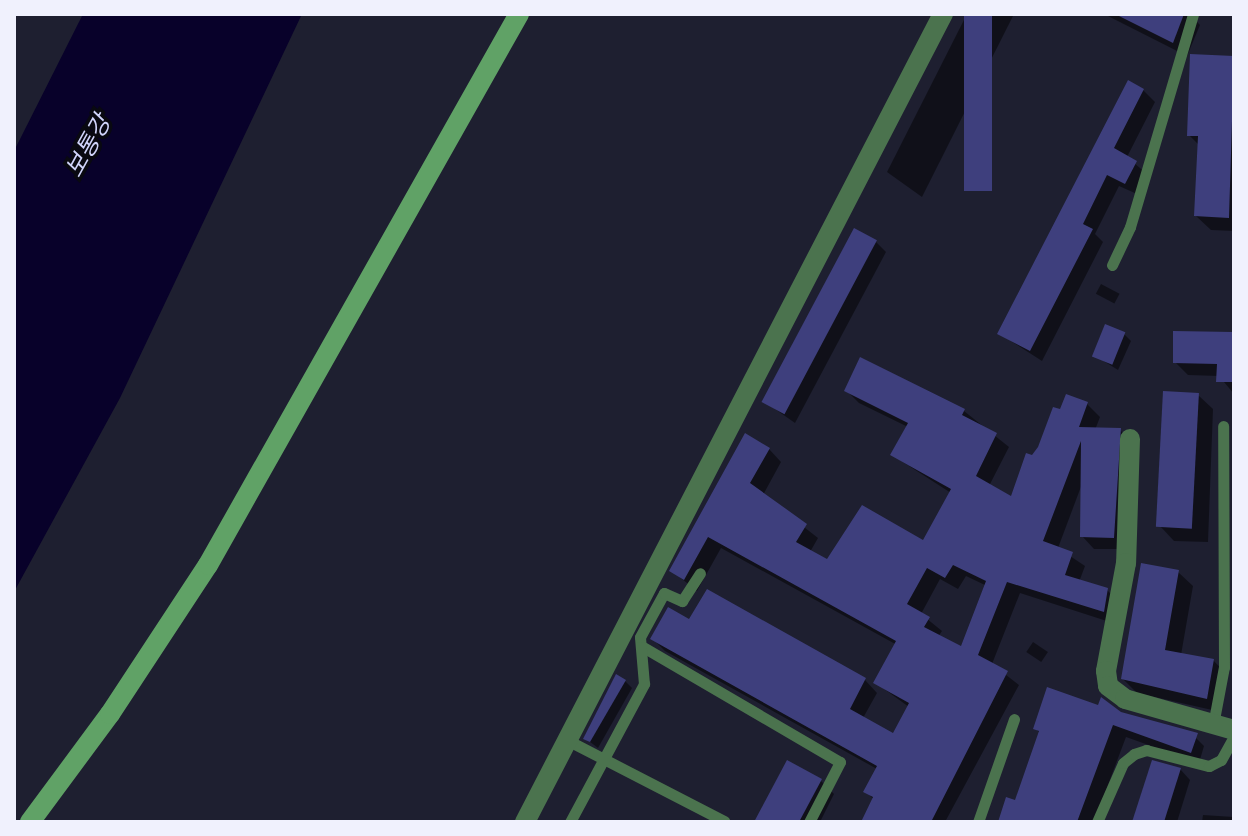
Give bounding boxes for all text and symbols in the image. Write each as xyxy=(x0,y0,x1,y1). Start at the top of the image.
water label: 보통강 xyxy=(59,110,117,182)

